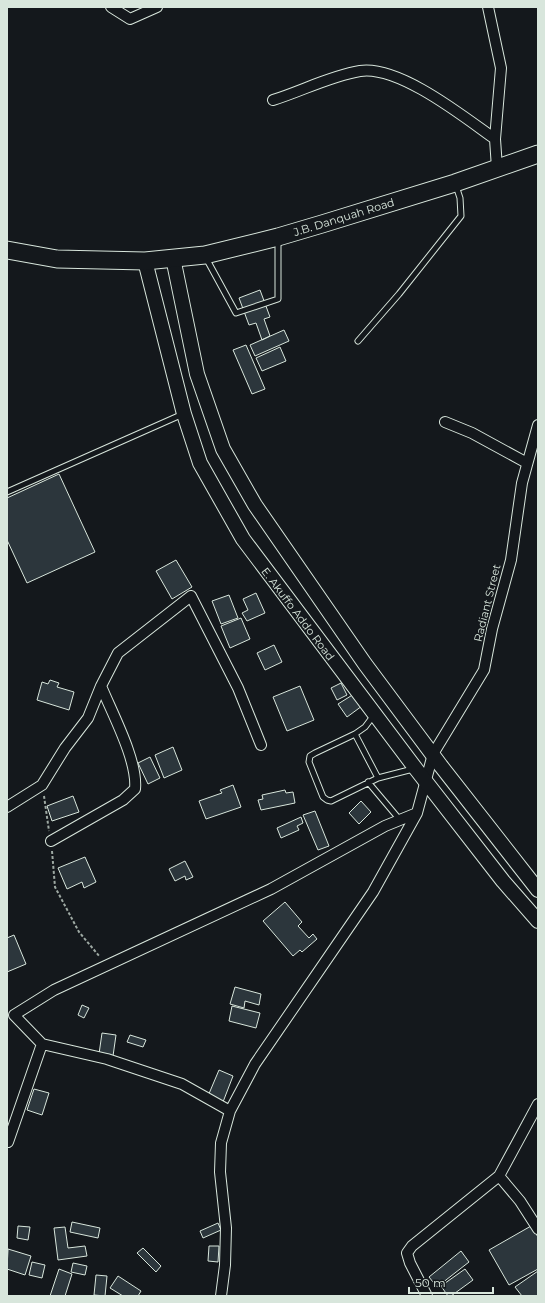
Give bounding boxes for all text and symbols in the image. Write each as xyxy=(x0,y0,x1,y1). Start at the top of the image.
street label: J.B. Danquah Road xyxy=(291,195,396,239)
street label: Radiant Street xyxy=(471,562,504,643)
street label: E. Akuffo Addo Road xyxy=(258,565,338,663)
scale bar xyxy=(409,1269,493,1295)
text: 50 m xyxy=(415,1275,446,1290)

